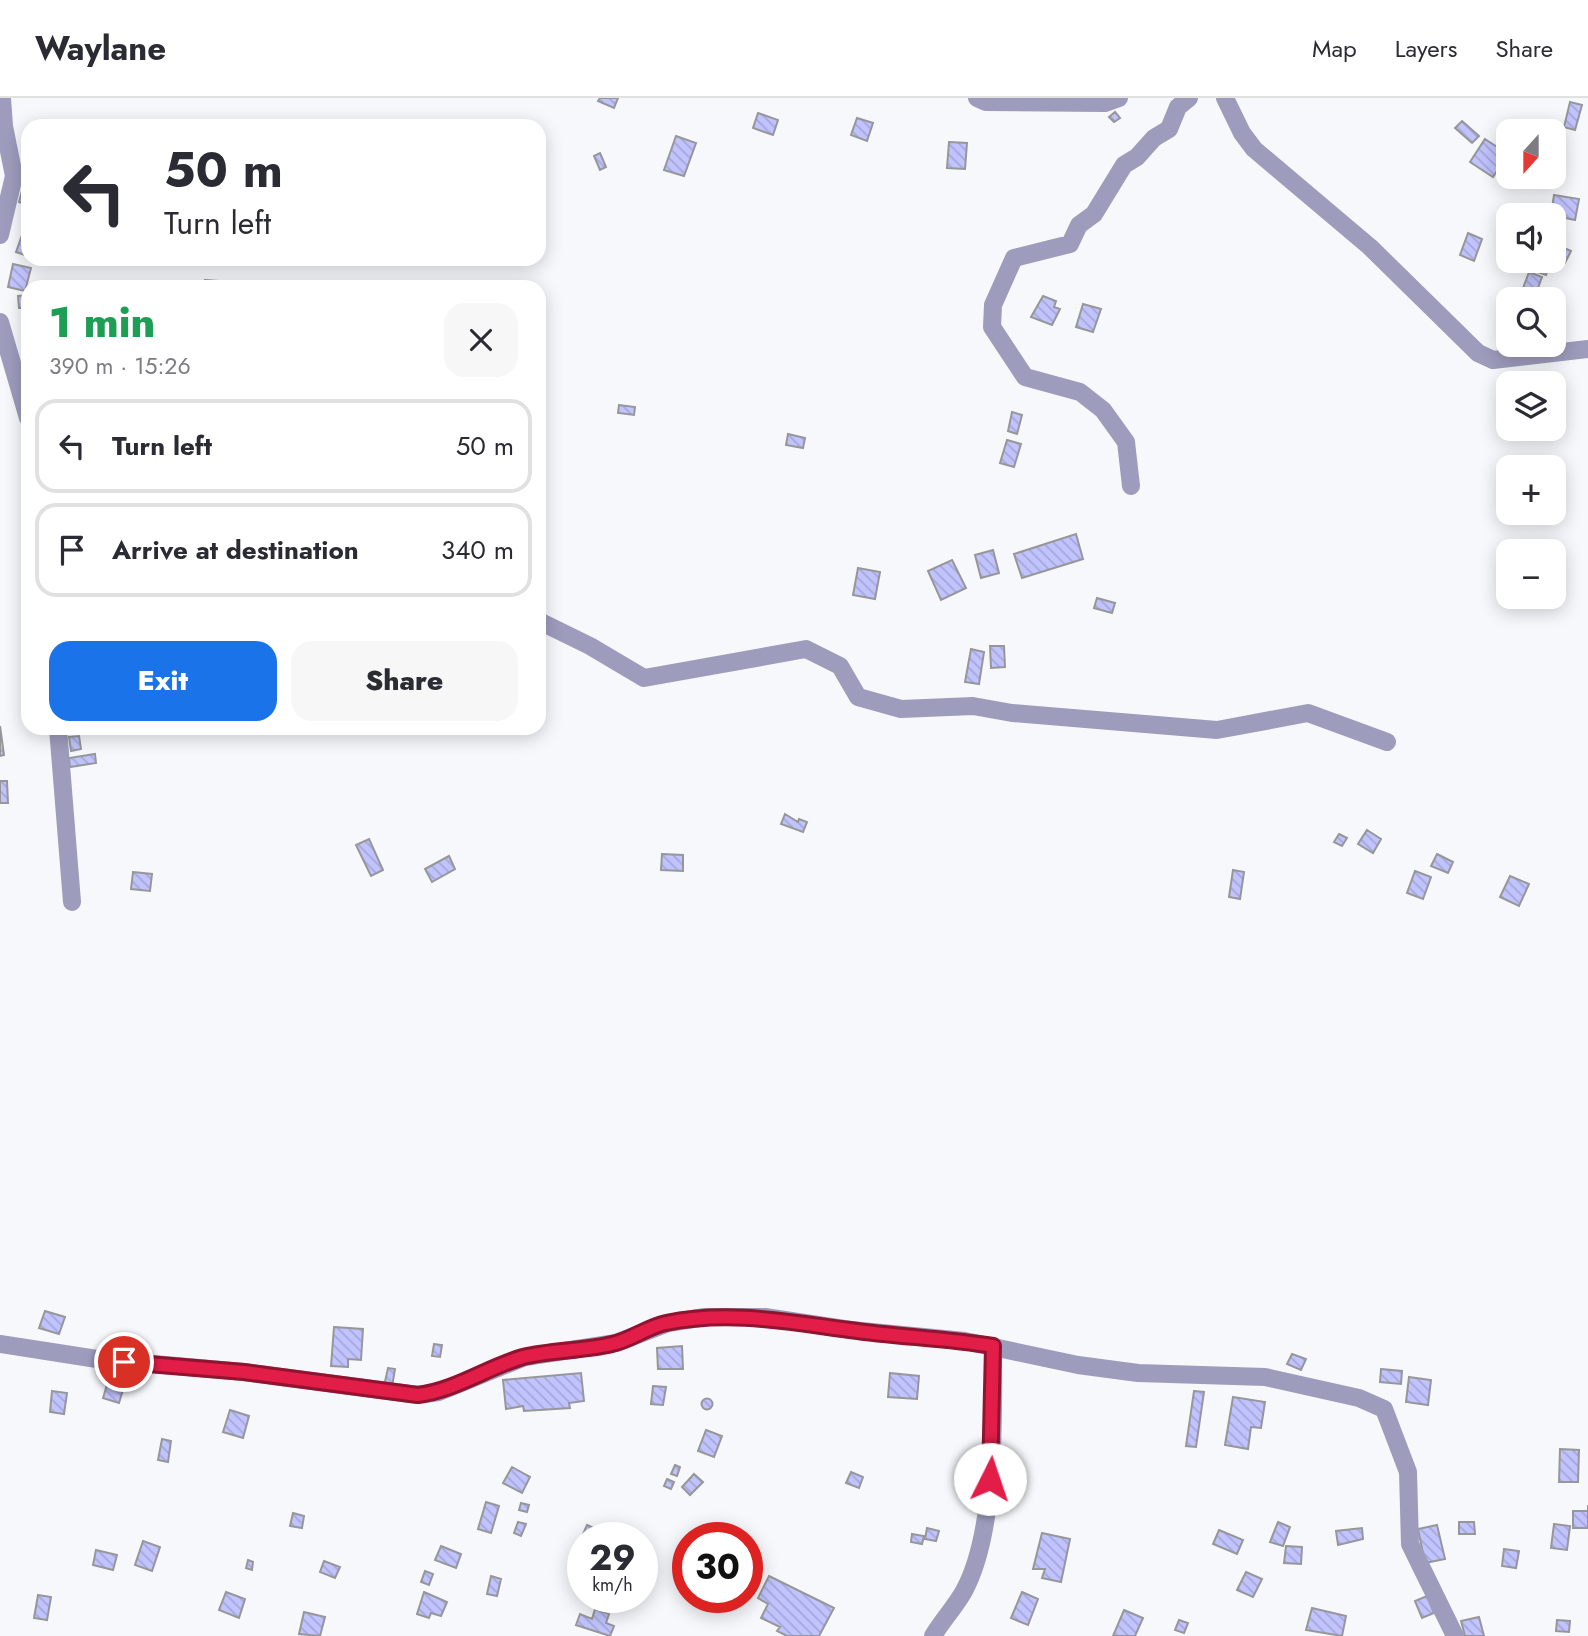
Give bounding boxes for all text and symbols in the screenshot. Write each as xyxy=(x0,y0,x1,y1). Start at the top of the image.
text: Waylane xyxy=(35,25,166,72)
text: Map xyxy=(1312,31,1357,66)
text: Layers xyxy=(1395,31,1457,66)
text: Share xyxy=(1495,31,1553,66)
north arrow xyxy=(1496,119,1566,189)
map controls xyxy=(1496,119,1566,609)
text: 50 m xyxy=(164,135,283,205)
icon: left xyxy=(49,147,140,238)
text: Turn left xyxy=(164,200,271,246)
button: sound xyxy=(1496,203,1566,273)
button: search xyxy=(1496,287,1566,357)
text: 1 min xyxy=(49,292,155,353)
button: close xyxy=(444,303,518,377)
text: 390 m · 15:26 xyxy=(49,349,191,383)
button: layers xyxy=(1496,371,1566,441)
icon: left xyxy=(53,427,91,465)
text: Turn left xyxy=(112,427,212,465)
text: 50 m xyxy=(456,427,514,465)
button: + xyxy=(1496,455,1566,525)
icon: arrive xyxy=(53,531,91,569)
text: Arrive at destination xyxy=(112,531,359,569)
text: 340 m xyxy=(441,531,514,569)
button: − xyxy=(1496,539,1566,609)
button: Exit xyxy=(49,641,277,721)
button: Share xyxy=(291,641,518,721)
pin xyxy=(94,1332,154,1392)
icon: arrive xyxy=(105,1343,143,1381)
position arrow xyxy=(953,1442,1027,1516)
speed limit sign: 30 xyxy=(672,1522,763,1613)
text: 29 xyxy=(589,1533,636,1583)
text: km/h xyxy=(592,1572,633,1598)

